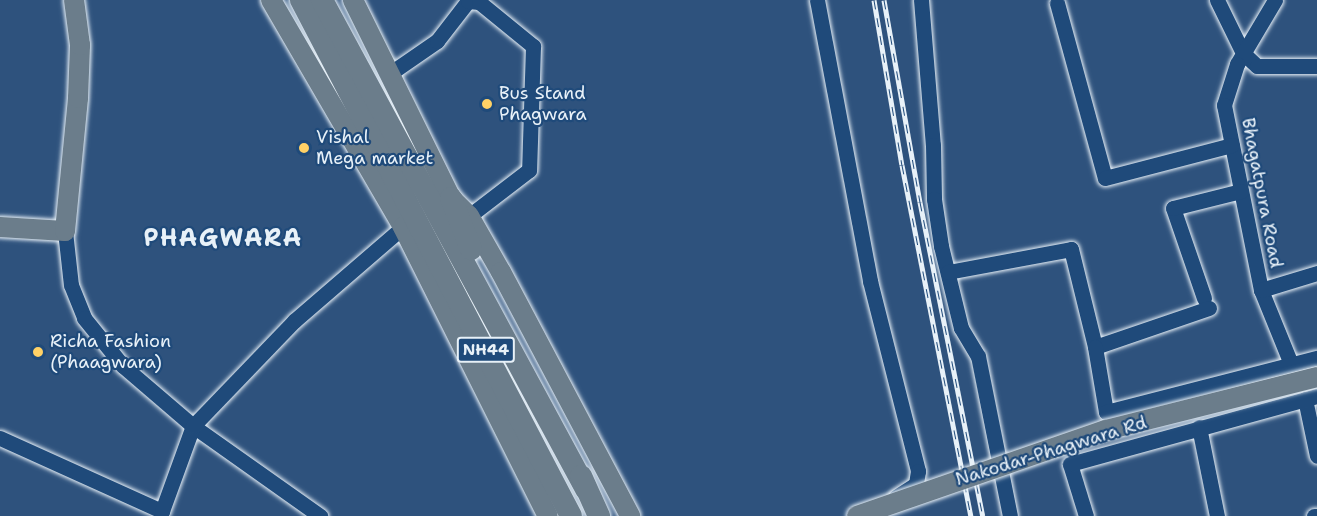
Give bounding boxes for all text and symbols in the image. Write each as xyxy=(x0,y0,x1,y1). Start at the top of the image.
place label: Bus Stand Phagwara xyxy=(499,83,587,125)
marker: Bus Stand Phagwara xyxy=(480,97,494,111)
street label: Bhagatpura Road xyxy=(1237,116,1287,270)
place label: Vishal Mega market xyxy=(316,127,433,170)
marker: Vishal Mega market xyxy=(297,141,311,155)
district label: PHAGWARA xyxy=(143,225,303,253)
place label: Richa Fashion (Phaagwara) xyxy=(50,331,171,374)
road number: NH44 xyxy=(456,337,516,363)
marker: Richa Fashion (Phaagwara) xyxy=(31,345,45,359)
street label: Nakodar-Phagwara Rd xyxy=(953,412,1149,490)

